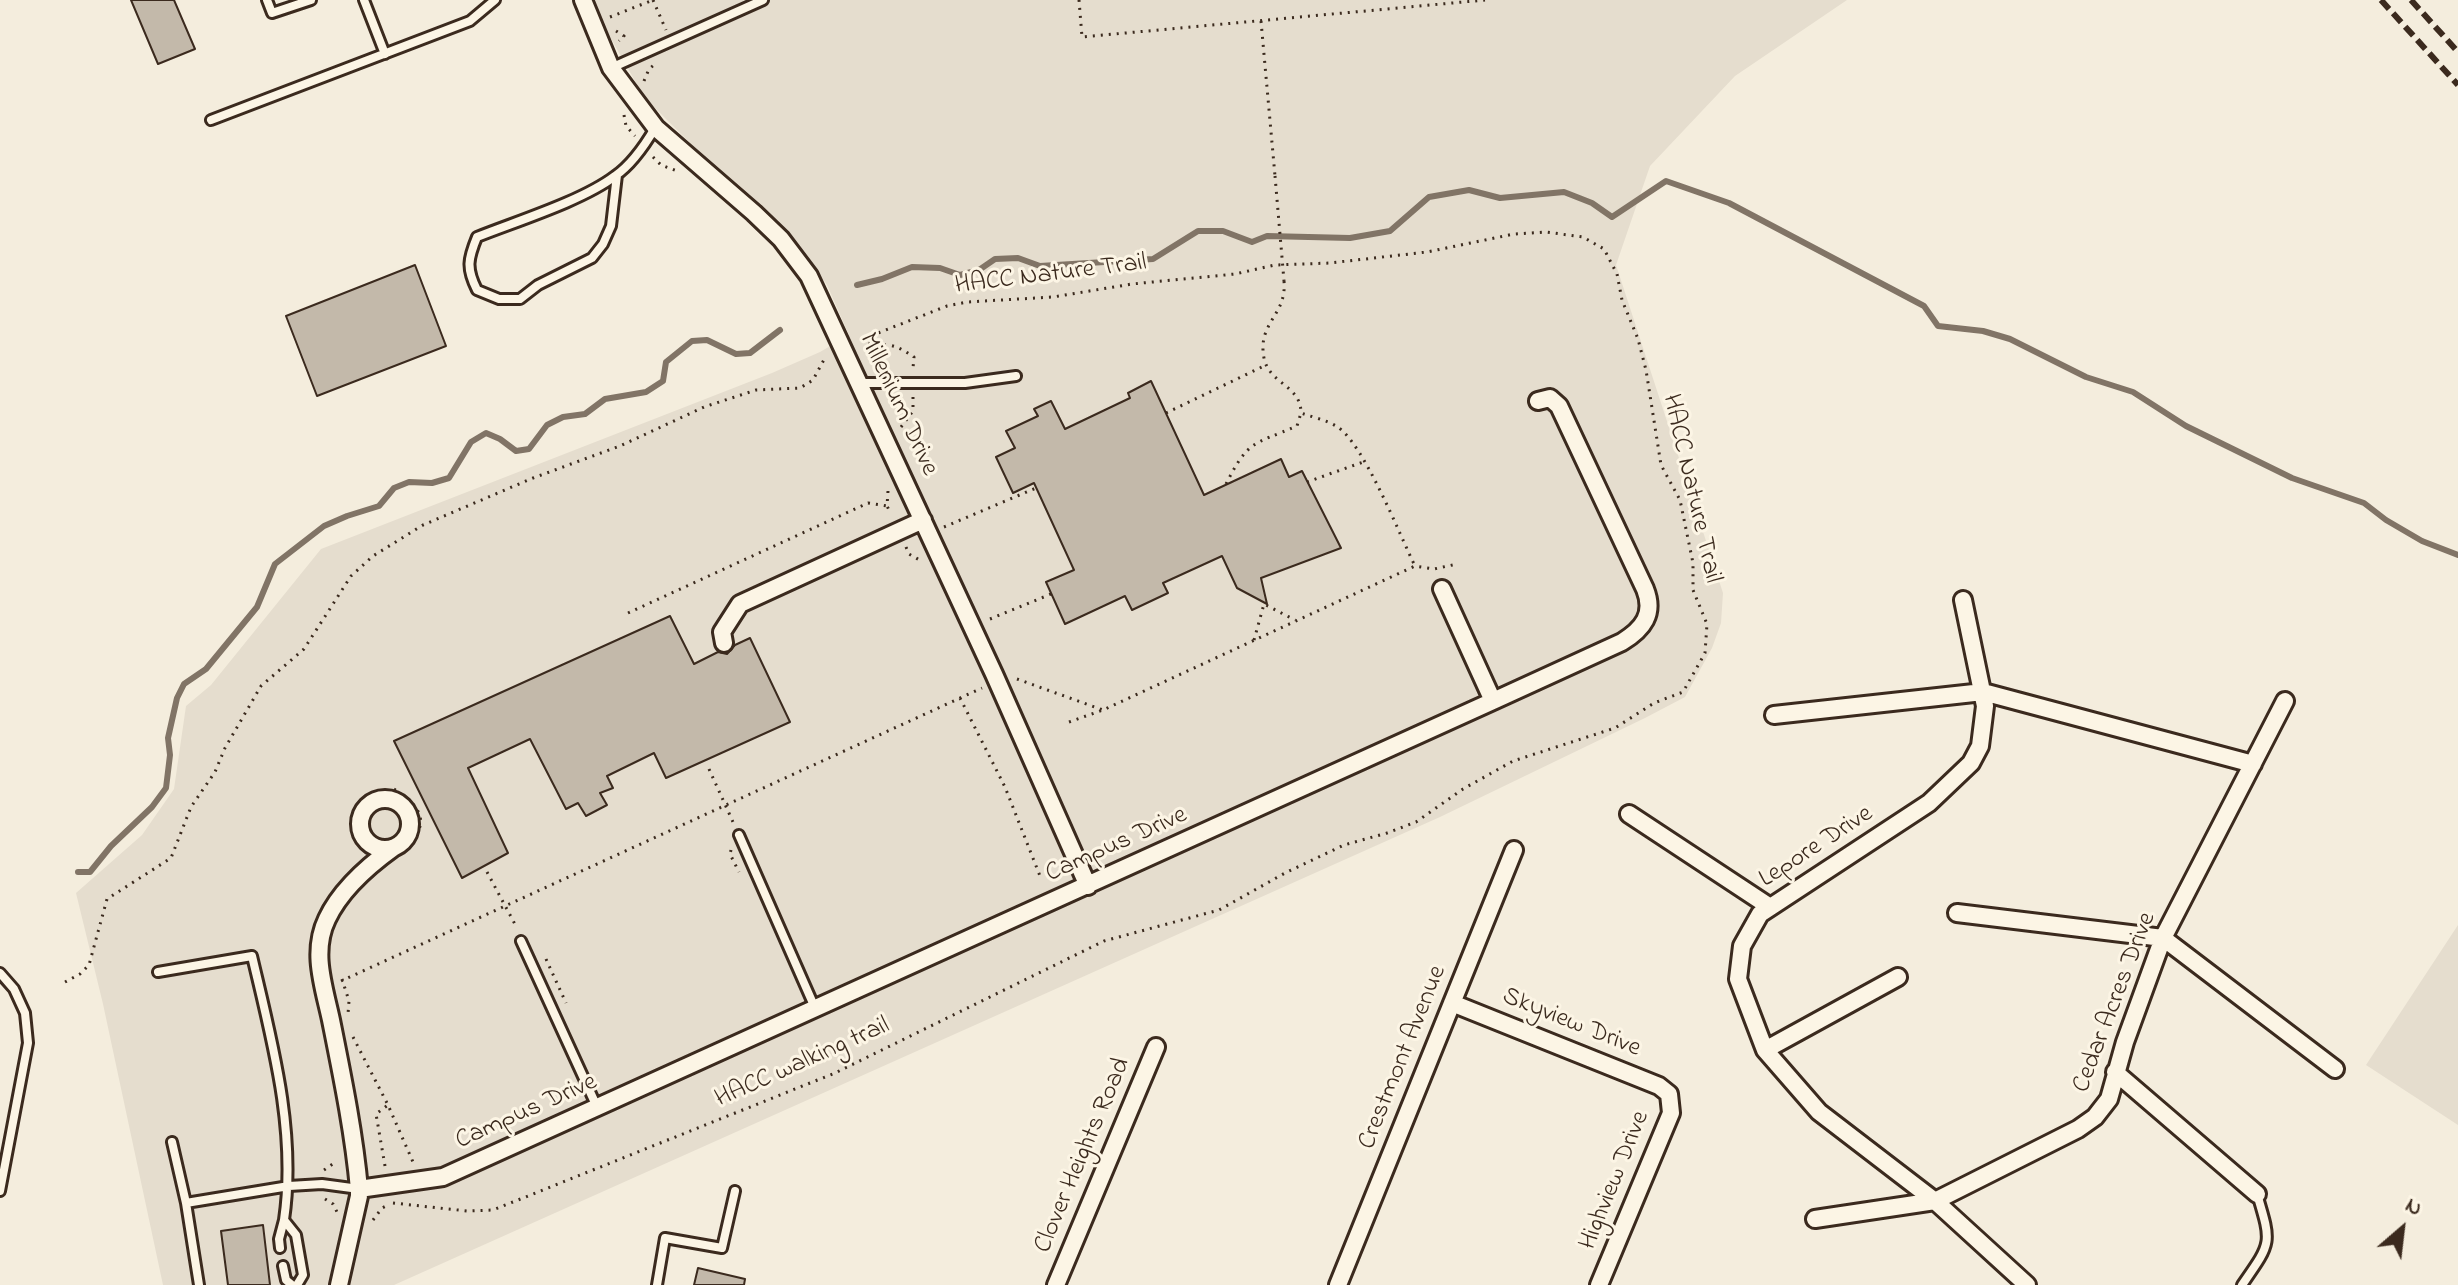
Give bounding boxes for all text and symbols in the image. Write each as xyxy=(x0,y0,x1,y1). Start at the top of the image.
street label: HACC Nature Trail xyxy=(953,249,1149,303)
street label: Millenium Drive xyxy=(850,329,944,481)
street label: HACC Nature Trail xyxy=(1653,392,1727,586)
street label: Lepore Drive xyxy=(1754,800,1880,896)
street label: Campus Drive xyxy=(1041,801,1193,891)
street label: Cedar Acres Drive xyxy=(2067,909,2165,1097)
street label: Crestmont Avenue xyxy=(1353,962,1455,1154)
street label: Skyview Drive xyxy=(1497,982,1645,1066)
street label: HACC walking trail xyxy=(711,1012,895,1116)
street label: Clover Heights Road xyxy=(1029,1054,1139,1258)
street label: Campus Drive xyxy=(451,1068,603,1158)
street label: Highview Drive xyxy=(1574,1107,1658,1255)
north arrow xyxy=(2362,1189,2442,1269)
text: N xyxy=(2399,1190,2427,1225)

